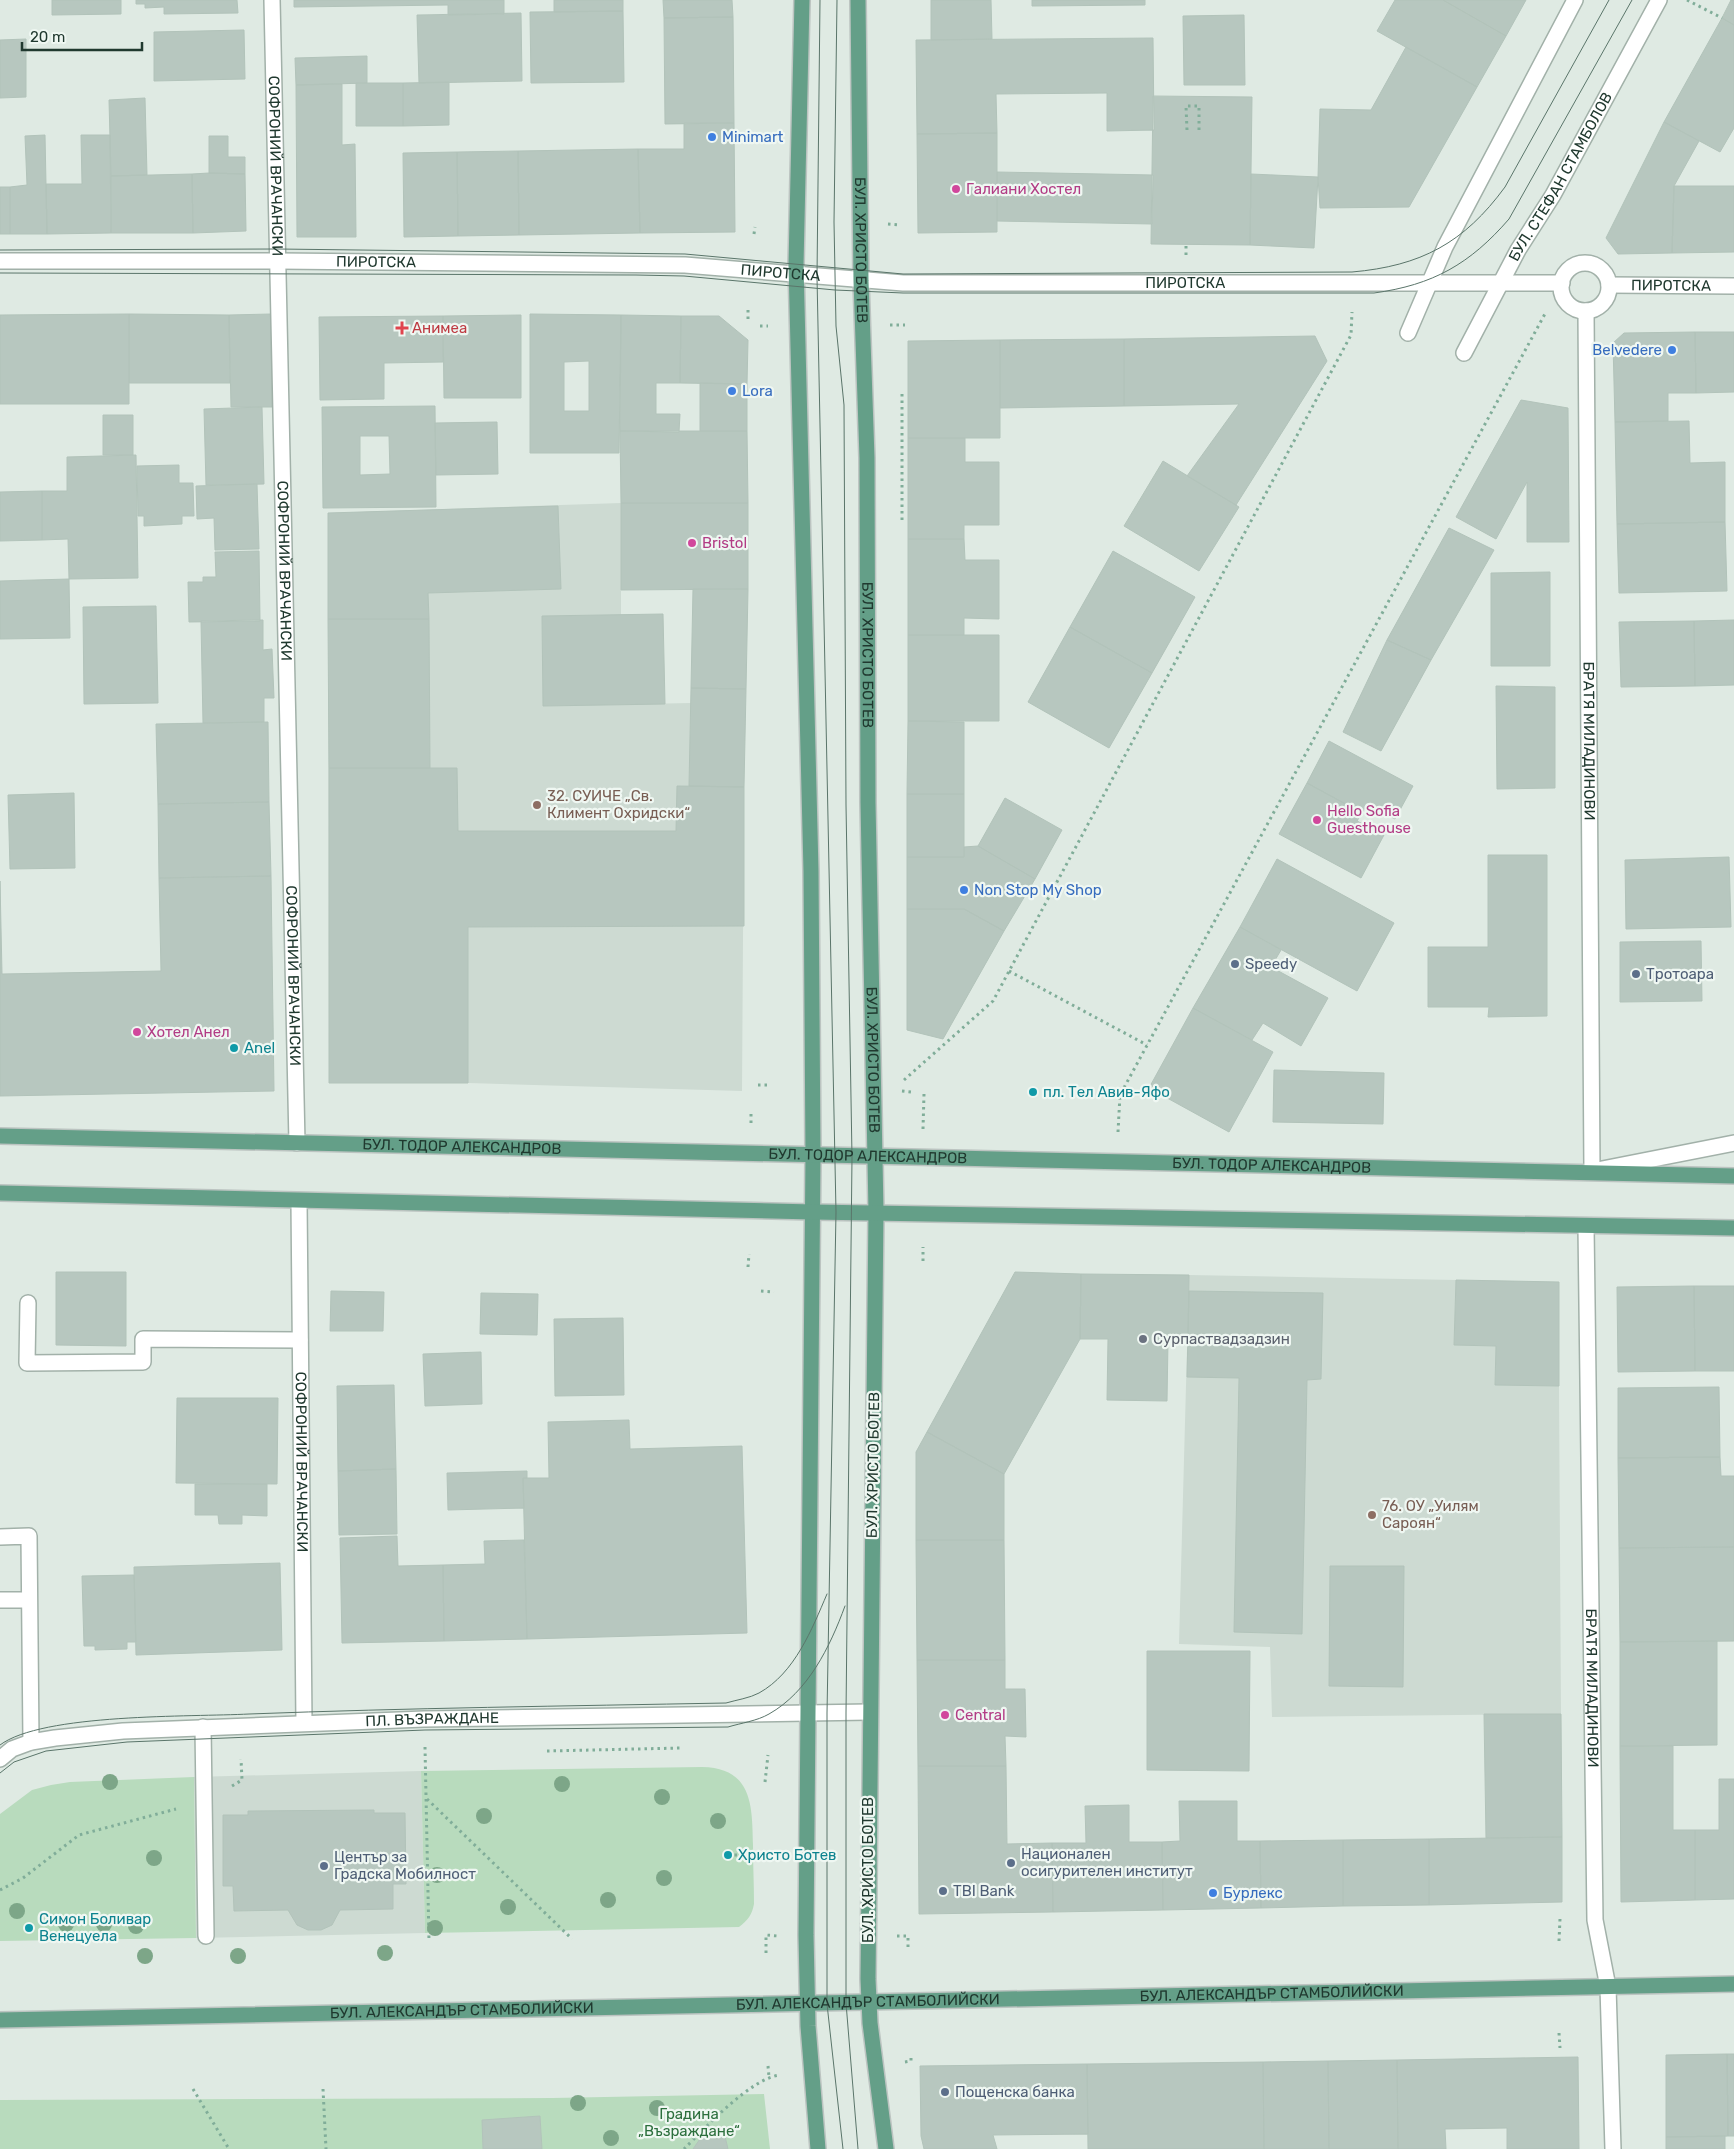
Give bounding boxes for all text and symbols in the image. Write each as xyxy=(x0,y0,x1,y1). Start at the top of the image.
scale bar xyxy=(22,20,142,52)
text: 20 m xyxy=(30,28,65,46)
street label: СОФРОНИЙ ВРАЧАНСКИ xyxy=(265,76,287,256)
street label: БУЛ. СТЕФАН СТАМБОЛОВ xyxy=(1505,89,1616,264)
place label: Minimart xyxy=(722,128,784,146)
marker: Minimart xyxy=(706,131,718,143)
street label: БУЛ. ХРИСТО БОТЕВ xyxy=(851,177,871,323)
place label: Галиани Хостел xyxy=(966,180,1081,198)
marker: Галиани Хостел xyxy=(950,183,962,195)
street label: ПИРОТСКА xyxy=(336,253,416,271)
street label: ПИРОТСКА xyxy=(740,261,821,285)
street label: ПИРОТСКА xyxy=(1145,274,1225,292)
street label: ПИРОТСКА xyxy=(1631,276,1711,295)
place label: Анимеа xyxy=(412,319,467,337)
marker: Анимеа xyxy=(396,322,408,334)
place label: Belvedere xyxy=(1592,341,1662,359)
marker: Belvedere xyxy=(1666,344,1678,356)
place label: Lora xyxy=(742,382,773,400)
marker: Lora xyxy=(726,385,738,397)
street label: СОФРОНИЙ ВРАЧАНСКИ xyxy=(274,480,295,661)
place label: Bristol xyxy=(702,534,747,552)
marker: Bristol xyxy=(686,537,698,549)
street label: БУЛ. ХРИСТО БОТЕВ xyxy=(858,582,877,728)
street label: БРАТЯ МИЛАДИНОВИ xyxy=(1579,661,1599,821)
place label: 32. СУИЧЕ „Св. Климент Охридски“ xyxy=(547,787,690,822)
marker: 32. СУИЧЕ „Св. Климент Охридски“ xyxy=(531,799,543,811)
place label: Hello Sofia Guesthouse xyxy=(1327,802,1411,837)
marker: Hello Sofia Guesthouse xyxy=(1311,814,1323,826)
place label: Non Stop My Shop xyxy=(974,881,1102,899)
marker: Non Stop My Shop xyxy=(958,884,970,896)
street label: СОФРОНИЙ ВРАЧАНСКИ xyxy=(282,885,304,1066)
place label: Speedy xyxy=(1245,955,1297,973)
marker: Speedy xyxy=(1229,958,1241,970)
place label: Тротоара xyxy=(1646,965,1714,983)
marker: Тротоара xyxy=(1630,968,1642,980)
street label: БУЛ. ХРИСТО БОТЕВ xyxy=(863,987,883,1133)
place label: Хотел Анел xyxy=(147,1023,230,1041)
marker: Хотел Анел xyxy=(131,1026,143,1038)
place label: Anel xyxy=(244,1039,275,1057)
marker: Anel xyxy=(228,1042,240,1054)
place label: пл. Тел Авив-Яфо xyxy=(1043,1083,1170,1101)
marker: пл. Тел Авив-Яфо xyxy=(1027,1086,1039,1098)
street label: БУЛ. ТОДОР АЛЕКСАНДРОВ xyxy=(362,1135,562,1158)
street label: БУЛ. ТОДОР АЛЕКСАНДРОВ xyxy=(768,1145,967,1167)
street label: БУЛ. ТОДОР АЛЕКСАНДРОВ xyxy=(1172,1154,1371,1177)
place label: Сурпаствадзадзин xyxy=(1153,1330,1290,1348)
marker: Сурпаствадзадзин xyxy=(1137,1333,1149,1345)
street label: СОФРОНИЙ ВРАЧАНСКИ xyxy=(292,1372,311,1552)
street label: БУЛ. ХРИСТО БОТЕВ xyxy=(863,1392,883,1538)
place label: 76. ОУ „Уилям Сароян“ xyxy=(1382,1497,1479,1532)
marker: 76. ОУ „Уилям Сароян“ xyxy=(1366,1509,1378,1521)
street label: БРАТЯ МИЛАДИНОВИ xyxy=(1582,1608,1602,1768)
place label: Central xyxy=(955,1706,1006,1724)
street label: ПЛ. ВЪЗРАЖДАНЕ xyxy=(365,1709,499,1730)
marker: Central xyxy=(939,1709,951,1721)
street label: БУЛ. ХРИСТО БОТЕВ xyxy=(859,1797,877,1943)
place label: Национален осигурителен институт xyxy=(1021,1845,1193,1880)
place label: Христо Ботев xyxy=(738,1846,837,1864)
place label: Център за Градска Мобилност xyxy=(334,1848,476,1883)
marker: Христо Ботев xyxy=(722,1849,734,1861)
marker: Национален осигурителен институт xyxy=(1005,1857,1017,1869)
marker: Център за Градска Мобилност xyxy=(318,1860,330,1872)
place label: TBI Bank xyxy=(953,1882,1015,1900)
place label: Бурлекс xyxy=(1223,1884,1283,1902)
marker: TBI Bank xyxy=(937,1885,949,1897)
marker: Бурлекс xyxy=(1207,1887,1219,1899)
place label: Симон Боливар Венецуела xyxy=(39,1910,151,1945)
marker: Симон Боливар Венецуела xyxy=(23,1922,35,1934)
street label: БУЛ. АЛЕКСАНДЪР СТАМБОЛИЙСКИ xyxy=(1140,1982,1404,2005)
street label: БУЛ. АЛЕКСАНДЪР СТАМБОЛИЙСКИ xyxy=(736,1990,1000,2014)
street label: БУЛ. АЛЕКСАНДЪР СТАМБОЛИЙСКИ xyxy=(330,1999,594,2022)
place label: Пощенска банка xyxy=(955,2083,1075,2101)
marker: Пощенска банка xyxy=(939,2086,951,2098)
park label: Градина „Възраждане“ xyxy=(638,2105,740,2140)

